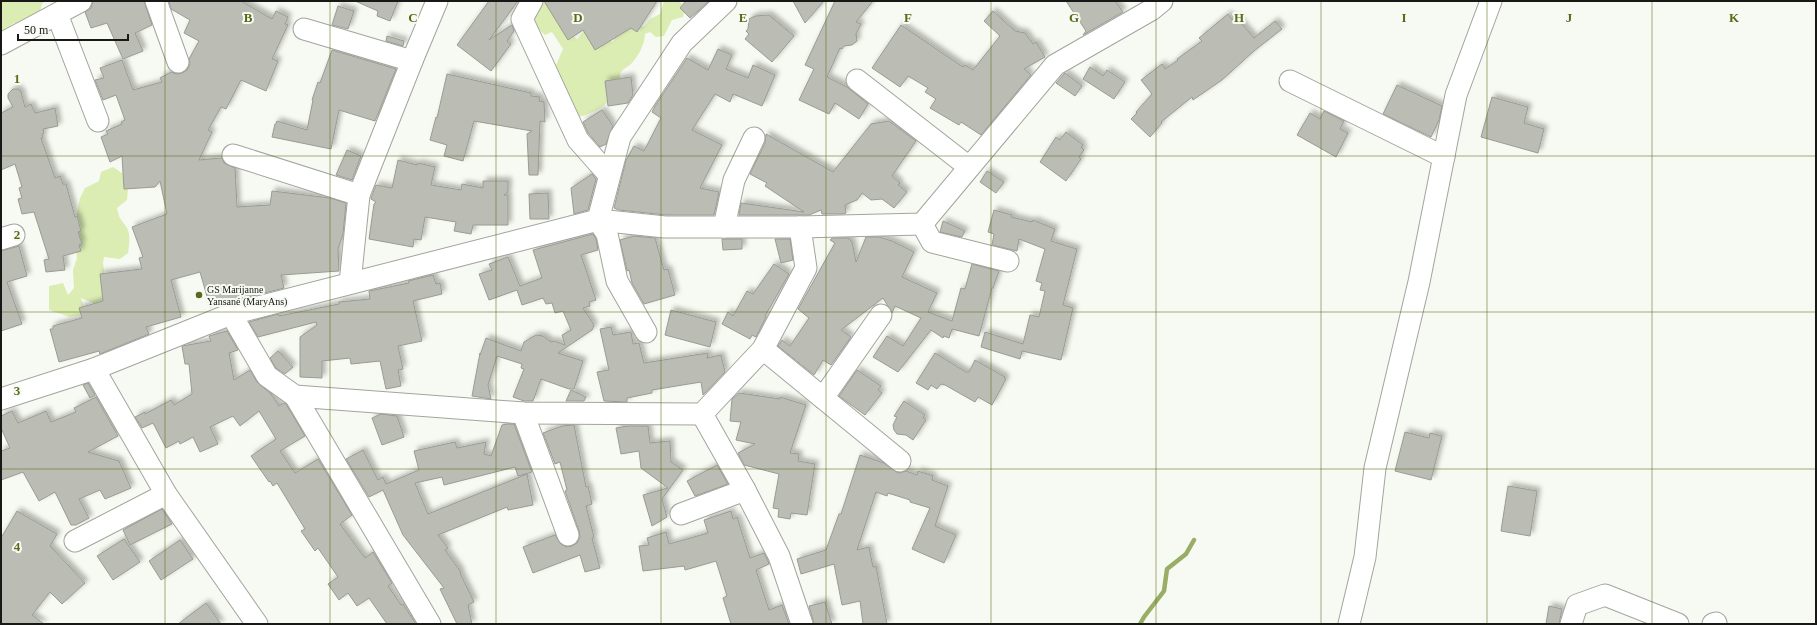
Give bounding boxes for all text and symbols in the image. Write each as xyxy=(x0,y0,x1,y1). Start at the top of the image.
text: B xyxy=(244,10,253,25)
text: C xyxy=(408,10,418,25)
text: D xyxy=(573,10,583,25)
text: E xyxy=(739,10,747,25)
text: F xyxy=(904,10,912,25)
text: G xyxy=(1069,10,1079,25)
text: H xyxy=(1234,10,1244,25)
text: I xyxy=(1401,10,1407,25)
text: J xyxy=(1566,10,1573,25)
text: K xyxy=(1729,10,1740,25)
scale bar xyxy=(18,16,128,42)
text: 50 m xyxy=(24,23,49,37)
text: 1 xyxy=(14,71,20,86)
text: 2 xyxy=(14,227,20,242)
place label: GS Marijanne Yansané (MaryAns) xyxy=(207,284,287,308)
marker: GS Marijanne Yansané (MaryAns) xyxy=(194,290,204,300)
text: 3 xyxy=(14,383,21,398)
text: 4 xyxy=(14,539,21,554)

